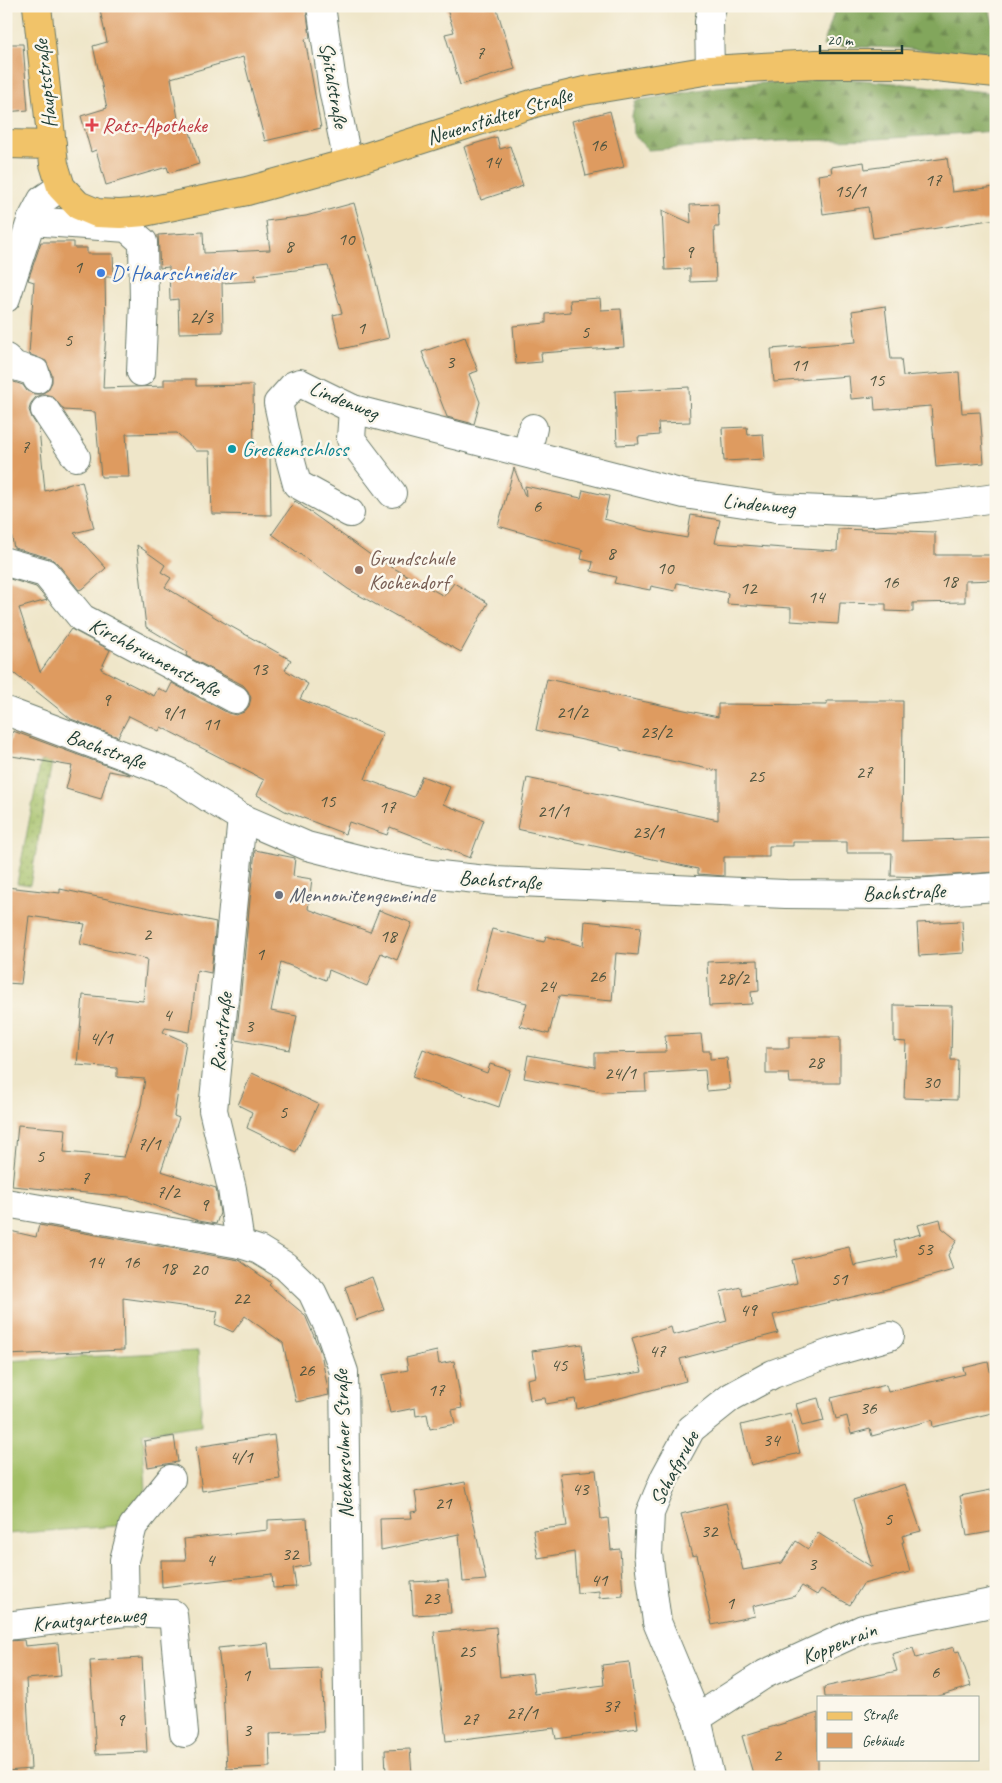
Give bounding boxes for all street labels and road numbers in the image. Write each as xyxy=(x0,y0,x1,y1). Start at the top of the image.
street label: Hauptstraße xyxy=(27,36,63,130)
street label: Spitalstraße xyxy=(314,40,355,132)
street label: Neuenstädter Straße xyxy=(423,81,577,150)
street label: Lindenweg xyxy=(306,374,384,426)
street label: Lindenweg xyxy=(722,487,798,521)
street label: Kirchbrunnenstraße xyxy=(85,612,227,703)
street label: Bachstraße xyxy=(63,723,151,776)
street label: Bachstraße xyxy=(458,864,544,896)
street label: Bachstraße xyxy=(862,877,948,906)
street label: Rainstraße xyxy=(204,989,238,1073)
street label: Neckarsulmer Straße xyxy=(327,1367,359,1519)
street label: Schafgrube xyxy=(644,1425,705,1510)
street label: Krautgartenweg xyxy=(31,1601,148,1637)
street label: Koppenrain xyxy=(798,1616,881,1670)

